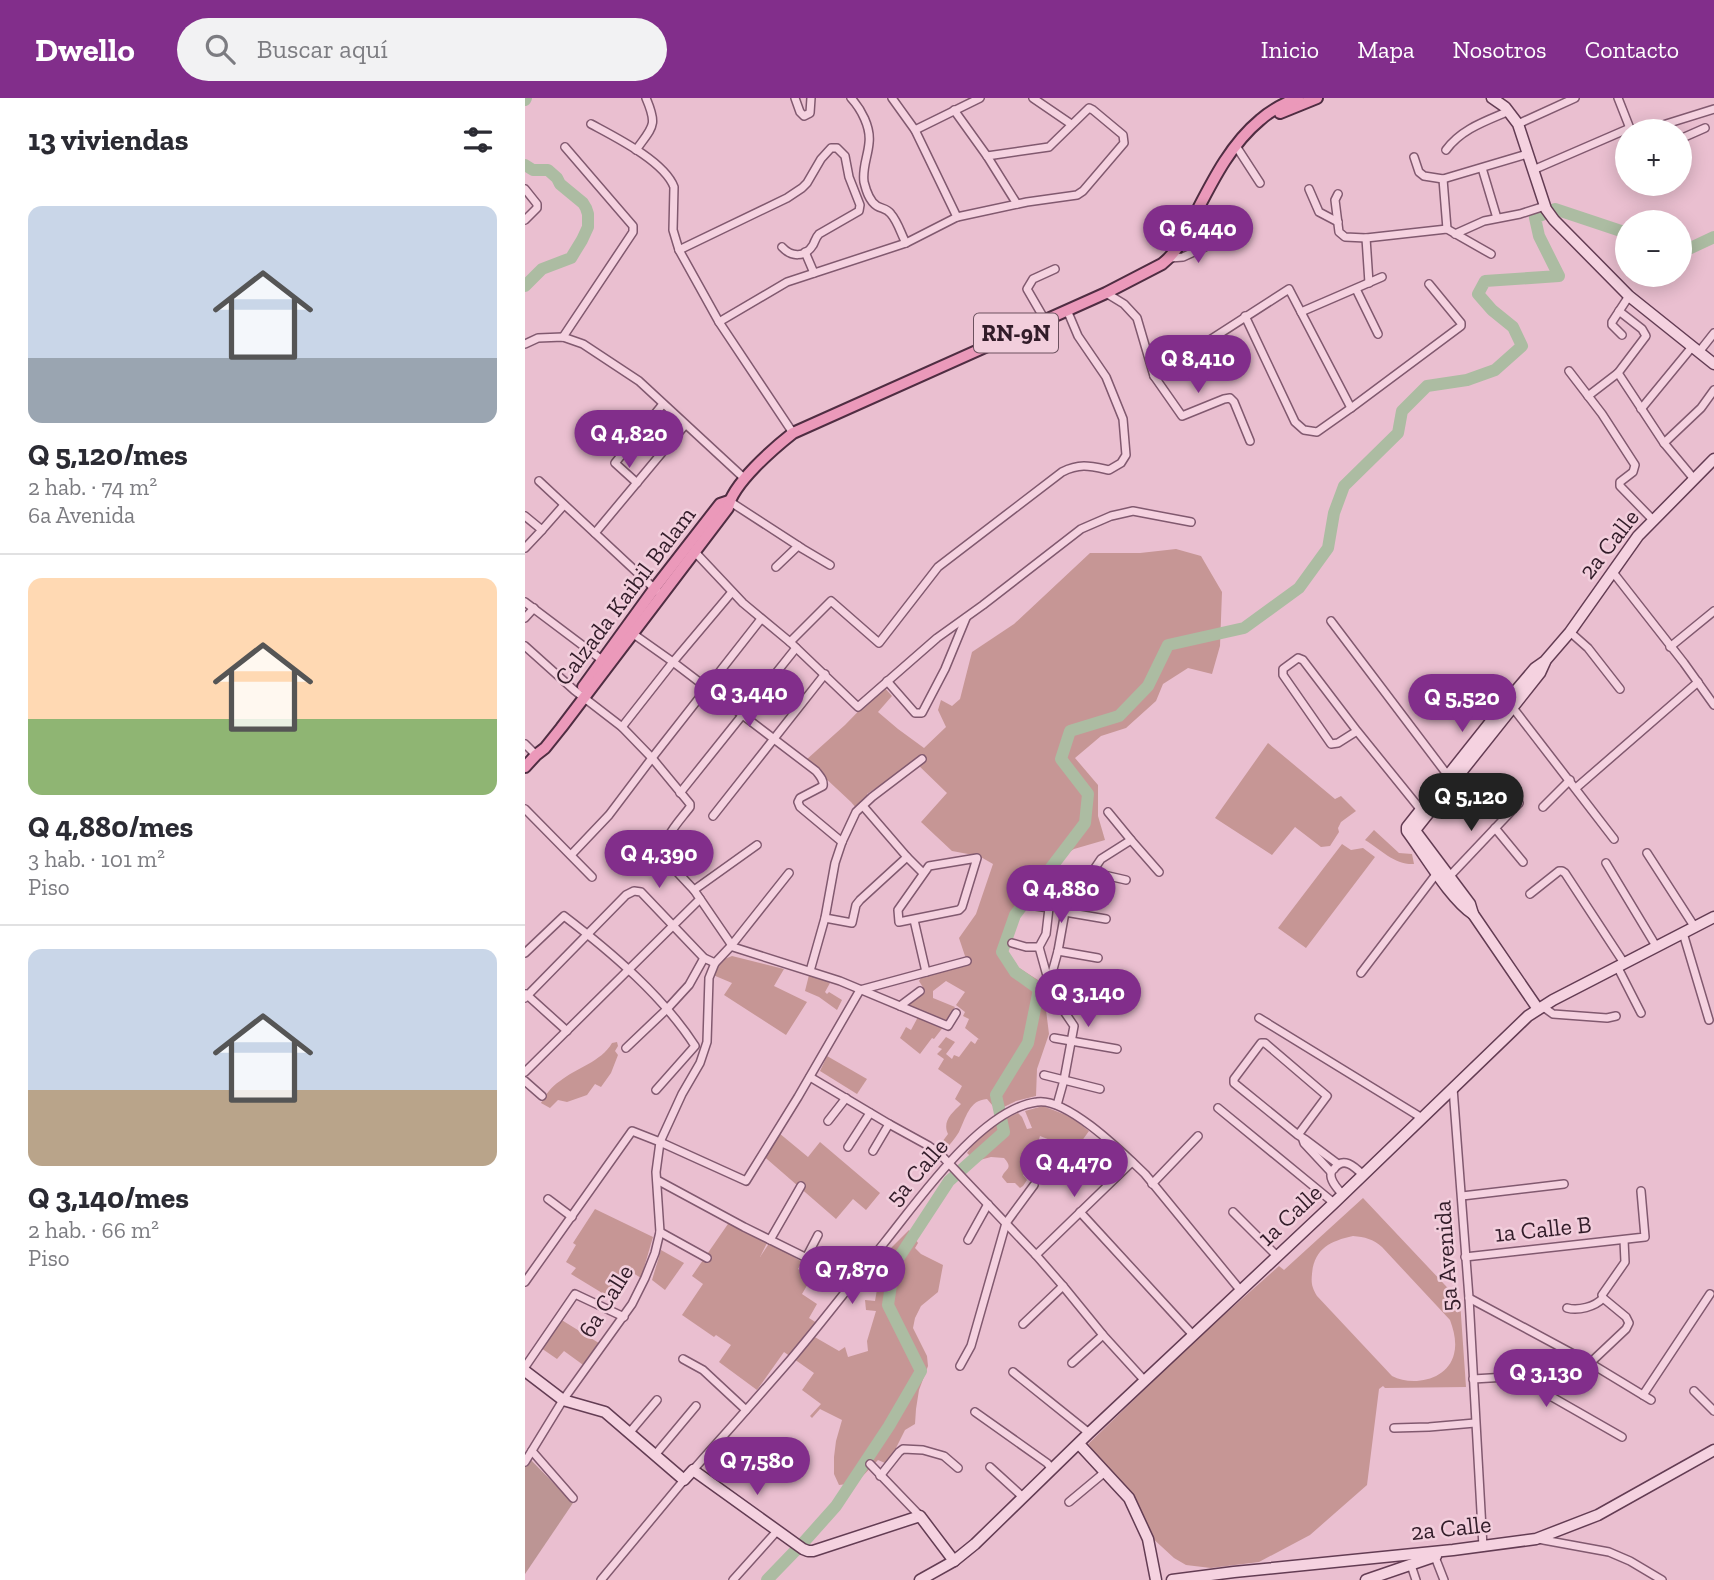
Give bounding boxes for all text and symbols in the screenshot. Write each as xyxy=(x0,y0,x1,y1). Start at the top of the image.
search box xyxy=(177,18,667,81)
text: Dwello xyxy=(35,30,135,69)
icon: search xyxy=(201,30,239,68)
text: Buscar aquí xyxy=(257,33,388,65)
text: Inicio xyxy=(1261,35,1319,64)
text: Mapa xyxy=(1357,35,1414,64)
text: Nosotros xyxy=(1452,35,1547,64)
text: Contacto xyxy=(1585,35,1679,64)
map controls xyxy=(1615,119,1692,287)
button: + xyxy=(1615,119,1692,196)
icon: filters xyxy=(459,121,497,159)
text: 13 viviendas xyxy=(28,122,188,158)
pin: Q 6,440 xyxy=(1133,206,1263,265)
button: − xyxy=(1615,210,1692,287)
text: Q 6,440 xyxy=(1159,214,1237,242)
icon: home xyxy=(200,252,326,378)
road number: RN-9N xyxy=(974,314,1058,352)
pin: Q 8,410 xyxy=(1133,336,1263,395)
text: Q 8,410 xyxy=(1161,344,1235,372)
pin: Q 4,820 xyxy=(564,410,694,470)
text: Q 4,820 xyxy=(590,419,668,447)
text: Q 5,120/mes xyxy=(28,437,188,473)
text: 2 hab. · 74 m² xyxy=(28,473,157,501)
street label: Calzada Kaibil Balam xyxy=(548,500,701,691)
text: 6a Avenida xyxy=(28,501,135,529)
street label: 2a Calle xyxy=(1572,503,1645,584)
icon: home xyxy=(200,624,326,750)
pin: Q 3,440 xyxy=(684,670,814,729)
pin: Q 5,520 xyxy=(1397,674,1527,734)
text: Q 3,440 xyxy=(710,678,788,706)
text: Q 5,520 xyxy=(1424,683,1500,711)
pin: Q 5,120 xyxy=(1406,774,1536,833)
text: Q 5,120 xyxy=(1435,782,1507,810)
text: Q 4,880/mes xyxy=(28,809,193,845)
pin: Q 4,390 xyxy=(594,830,724,890)
text: Q 4,390 xyxy=(621,839,697,867)
text: 3 hab. · 101 m² xyxy=(28,845,165,873)
pin: Q 4,880 xyxy=(996,866,1126,925)
text: Piso xyxy=(28,873,70,901)
text: Q 4,880 xyxy=(1022,874,1100,902)
pin: Q 3,140 xyxy=(1023,970,1153,1029)
text: Q 3,140 xyxy=(1051,978,1125,1006)
icon: home xyxy=(200,995,326,1121)
street label: 5a Calle xyxy=(879,1132,954,1212)
pin: Q 4,470 xyxy=(1009,1140,1139,1199)
text: Q 4,470 xyxy=(1036,1148,1112,1176)
street label: 1a Calle xyxy=(1251,1178,1328,1252)
text: Q 3,140/mes xyxy=(28,1180,189,1216)
street label: 5a Avenida xyxy=(1427,1199,1464,1313)
street label: 1a Calle B xyxy=(1493,1209,1593,1248)
text: 2 hab. · 66 m² xyxy=(28,1216,159,1244)
text: Piso xyxy=(28,1244,70,1272)
pin: Q 7,870 xyxy=(787,1246,917,1306)
text: Q 7,870 xyxy=(815,1255,889,1283)
street label: 6a Calle xyxy=(572,1259,639,1343)
pin: Q 3,130 xyxy=(1481,1350,1611,1409)
text: Q 3,130 xyxy=(1510,1358,1582,1386)
pin: Q 7,580 xyxy=(692,1438,822,1497)
text: Q 7,580 xyxy=(720,1446,794,1474)
street label: 2a Calle xyxy=(1409,1509,1493,1546)

